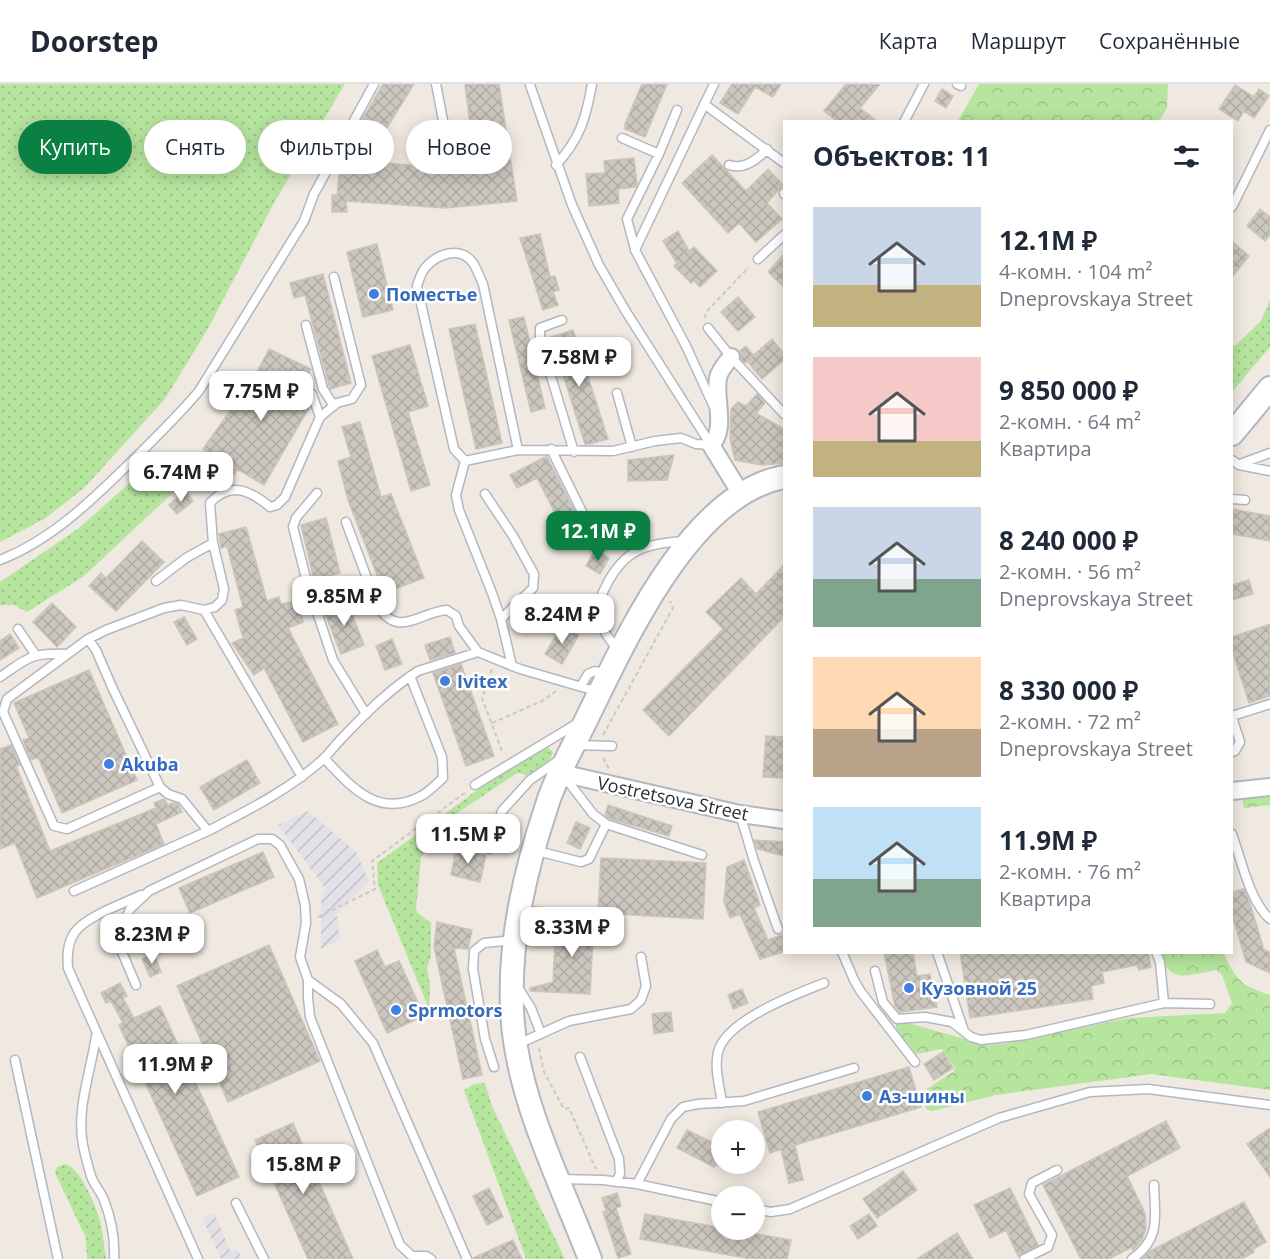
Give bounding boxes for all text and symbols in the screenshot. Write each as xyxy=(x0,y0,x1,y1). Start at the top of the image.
text: Doorstep xyxy=(30,22,158,60)
text: Карта xyxy=(879,27,938,55)
text: Маршрут xyxy=(971,27,1066,55)
text: Сохранённые xyxy=(1099,27,1240,55)
chip: Купить xyxy=(18,120,132,174)
chip: Снять xyxy=(144,120,246,174)
chip: Фильтры xyxy=(258,120,394,174)
chip: Новое xyxy=(406,120,512,174)
text: Объектов: 11 xyxy=(813,138,991,174)
icon: filters xyxy=(1170,140,1203,173)
text: 12.1M ₽ xyxy=(999,222,1097,258)
icon: home xyxy=(861,231,933,303)
text: 4-комн. · 104 m² xyxy=(999,258,1152,285)
place label: Поместье xyxy=(386,282,477,306)
text: Dneprovskaya Street xyxy=(999,285,1193,312)
marker: Поместье xyxy=(367,287,381,301)
pin: 7.58M ₽ xyxy=(524,337,634,388)
text: 7.58M ₽ xyxy=(541,343,617,370)
pin: 7.75M ₽ xyxy=(206,371,316,422)
text: 9 850 000 ₽ xyxy=(999,372,1138,408)
text: 7.75M ₽ xyxy=(223,377,299,404)
icon: home xyxy=(861,381,933,453)
text: 2-комн. · 64 m² xyxy=(999,408,1141,435)
text: Квартира xyxy=(999,435,1092,462)
pin: 6.74M ₽ xyxy=(126,452,236,503)
text: 6.74M ₽ xyxy=(143,458,219,485)
pin: 12.1M ₽ xyxy=(543,511,653,562)
text: 12.1M ₽ xyxy=(560,517,636,544)
text: 8 240 000 ₽ xyxy=(999,522,1138,558)
icon: home xyxy=(861,531,933,603)
text: 2-комн. · 56 m² xyxy=(999,558,1141,585)
pin: 9.85M ₽ xyxy=(289,576,399,627)
text: 9.85M ₽ xyxy=(306,582,382,609)
text: Dneprovskaya Street xyxy=(999,585,1193,612)
pin: 8.24M ₽ xyxy=(507,594,617,645)
text: 8.24M ₽ xyxy=(524,600,600,627)
place label: Ivitex xyxy=(457,669,508,693)
text: 8 330 000 ₽ xyxy=(999,672,1138,708)
marker: Ivitex xyxy=(438,674,452,688)
icon: home xyxy=(861,681,933,753)
text: 2-комн. · 72 m² xyxy=(999,708,1141,735)
text: Dneprovskaya Street xyxy=(999,735,1193,762)
place label: Akuba xyxy=(121,752,179,776)
marker: Akuba xyxy=(102,757,116,771)
street label: Vostretsova Street xyxy=(595,770,751,826)
pin: 11.5M ₽ xyxy=(413,814,523,865)
text: 11.5M ₽ xyxy=(430,820,506,847)
text: 11.9M ₽ xyxy=(999,822,1097,858)
icon: home xyxy=(861,831,933,903)
text: 2-комн. · 76 m² xyxy=(999,858,1141,885)
text: Квартира xyxy=(999,885,1092,912)
pin: 8.33M ₽ xyxy=(517,907,627,958)
text: 8.33M ₽ xyxy=(534,913,610,940)
pin: 8.23M ₽ xyxy=(97,914,207,965)
text: 8.23M ₽ xyxy=(114,920,190,947)
place label: Кузовной 25 xyxy=(921,976,1037,1000)
marker: Кузовной 25 xyxy=(902,981,916,995)
place label: Sprmotors xyxy=(408,998,502,1022)
marker: Sprmotors xyxy=(389,1003,403,1017)
pin: 11.9M ₽ xyxy=(120,1044,230,1095)
text: 11.9M ₽ xyxy=(137,1050,213,1077)
place label: Аз-шины xyxy=(879,1084,965,1108)
marker: Аз-шины xyxy=(860,1089,874,1103)
map controls xyxy=(711,1120,765,1240)
button: + xyxy=(711,1120,765,1174)
pin: 15.8M ₽ xyxy=(248,1144,358,1195)
text: 15.8M ₽ xyxy=(265,1150,341,1177)
button: − xyxy=(711,1186,765,1240)

